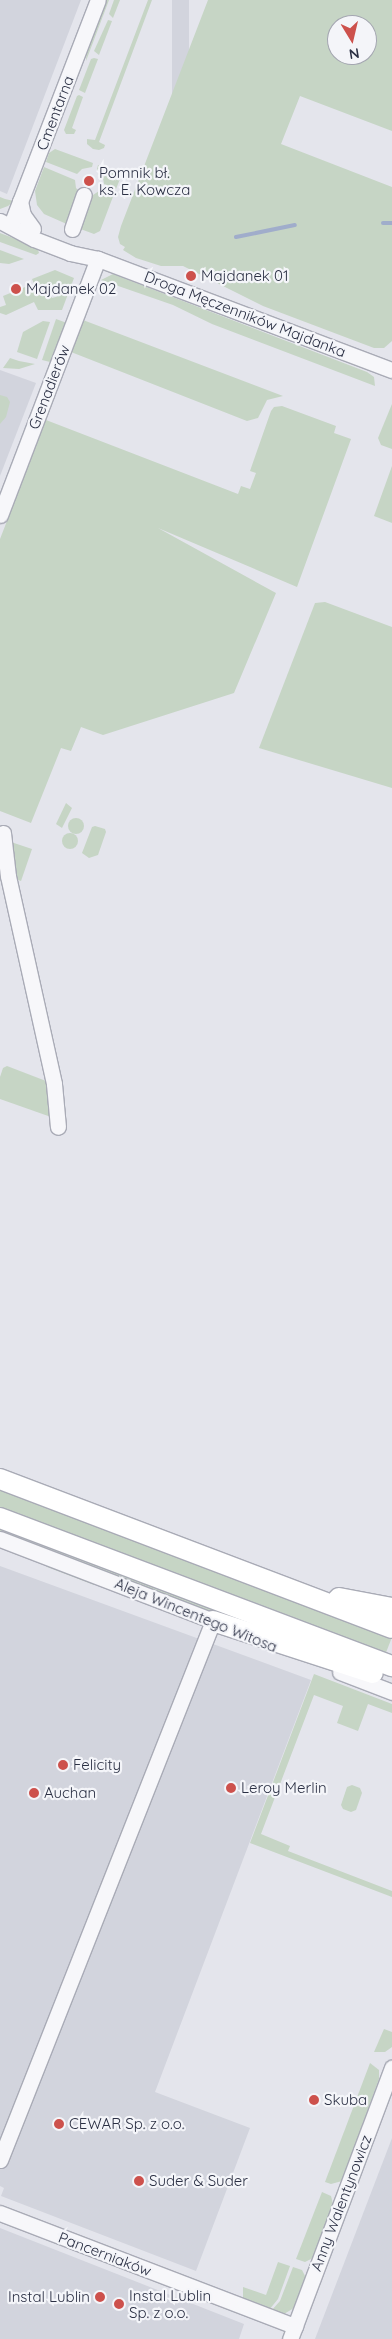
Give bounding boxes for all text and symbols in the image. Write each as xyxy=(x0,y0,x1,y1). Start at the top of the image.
north arrow xyxy=(327,15,377,65)
text: N xyxy=(348,44,361,64)
street label: Cmentarna xyxy=(33,73,77,153)
place label: Pomnik bł. ks. E. Kowcza xyxy=(99,163,190,198)
marker: Pomnik bł. ks. E. Kowcza xyxy=(83,175,95,187)
street label: Droga Męczenników Majdanka xyxy=(142,267,348,361)
place label: Majdanek 01 xyxy=(201,267,288,285)
marker: Majdanek 01 xyxy=(185,270,197,282)
place label: Majdanek 02 xyxy=(26,280,116,298)
marker: Majdanek 02 xyxy=(10,283,22,295)
street label: Grenadierów xyxy=(25,342,73,432)
street label: Aleja Wincentego Witosa xyxy=(112,1574,280,1656)
place label: Felicity xyxy=(73,1756,121,1774)
marker: Felicity xyxy=(57,1759,69,1771)
place label: Leroy Merlin xyxy=(241,1779,327,1797)
marker: Leroy Merlin xyxy=(225,1782,237,1794)
place label: Auchan xyxy=(44,1784,96,1802)
marker: Auchan xyxy=(28,1787,40,1799)
place label: Skuba xyxy=(324,2091,367,2109)
marker: Skuba xyxy=(308,2094,320,2106)
place label: CEWAR Sp. z o.o. xyxy=(69,2115,184,2133)
marker: CEWAR Sp. z o.o. xyxy=(53,2118,65,2130)
street label: Anny Walentynowicz xyxy=(307,2132,375,2274)
place label: Suder & Suder xyxy=(149,2172,248,2190)
marker: Suder & Suder xyxy=(133,2175,145,2187)
street label: Pancerniaków xyxy=(56,2228,154,2280)
place label: Instal Lublin Sp. z o.o. xyxy=(129,2286,211,2321)
place label: Instal Lublin xyxy=(8,2288,90,2306)
marker: Instal Lublin xyxy=(94,2291,106,2303)
marker: Instal Lublin Sp. z o.o. xyxy=(113,2298,125,2310)

